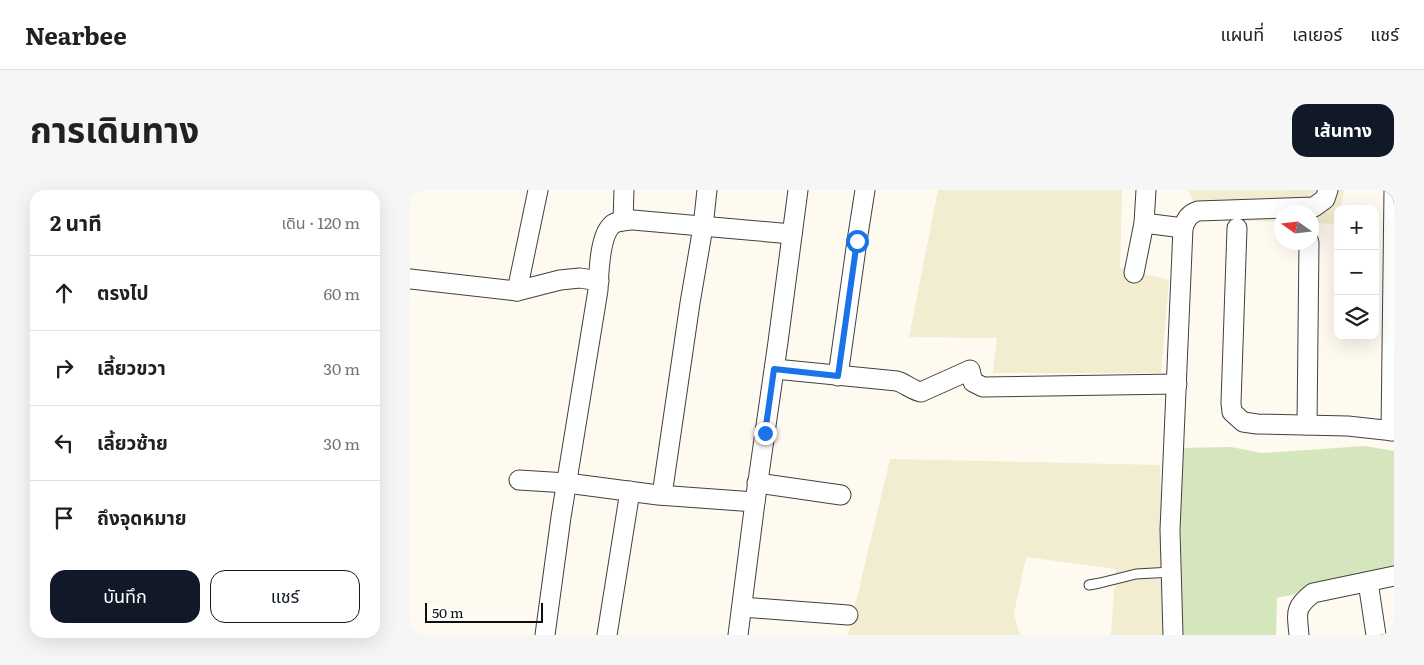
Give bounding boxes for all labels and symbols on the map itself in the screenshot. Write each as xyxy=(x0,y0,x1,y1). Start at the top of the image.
north arrow xyxy=(1274,205,1319,250)
route start xyxy=(846,230,869,253)
route end xyxy=(754,422,777,445)
scale bar xyxy=(425,600,542,623)

